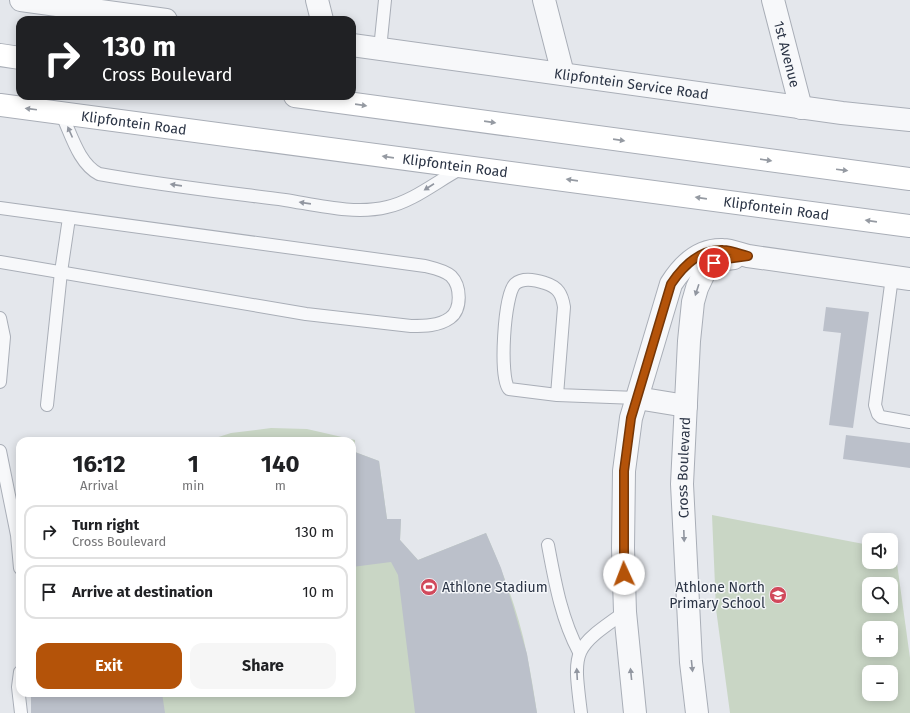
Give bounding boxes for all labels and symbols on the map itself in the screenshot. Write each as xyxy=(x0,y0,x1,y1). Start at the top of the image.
street label: 1st Avenue xyxy=(770,19,804,89)
street label: Klipfontein Service Road xyxy=(553,65,710,103)
one-way arrow xyxy=(355,102,367,108)
one-way arrow xyxy=(25,106,37,112)
street label: Klipfontein Road xyxy=(80,107,188,138)
one-way arrow xyxy=(484,119,496,126)
one-way arrow xyxy=(67,126,74,138)
one-way arrow xyxy=(613,137,625,143)
street label: Klipfontein Road xyxy=(401,150,509,181)
one-way arrow xyxy=(381,154,394,160)
one-way arrow xyxy=(760,157,772,163)
one-way arrow xyxy=(836,167,848,173)
one-way arrow xyxy=(566,177,578,183)
one-way arrow xyxy=(170,182,182,188)
one-way arrow xyxy=(424,183,434,191)
street label: Klipfontein Road xyxy=(722,193,830,224)
one-way arrow xyxy=(695,195,707,201)
one-way arrow xyxy=(299,200,311,206)
one-way arrow xyxy=(865,218,877,224)
pin xyxy=(697,246,731,280)
one-way arrow xyxy=(694,284,700,296)
street label: Cross Boulevard xyxy=(673,416,694,519)
one-way arrow xyxy=(681,530,688,542)
position arrow xyxy=(603,553,645,595)
sports icon: Athlone Stadium xyxy=(419,577,439,597)
place label: Athlone Stadium xyxy=(442,579,548,596)
place label: Athlone North Primary School xyxy=(669,579,765,612)
school or university icon: Athlone North Primary School xyxy=(768,585,788,605)
one-way arrow xyxy=(688,660,695,672)
one-way arrow xyxy=(573,668,580,680)
one-way arrow xyxy=(628,668,635,680)

